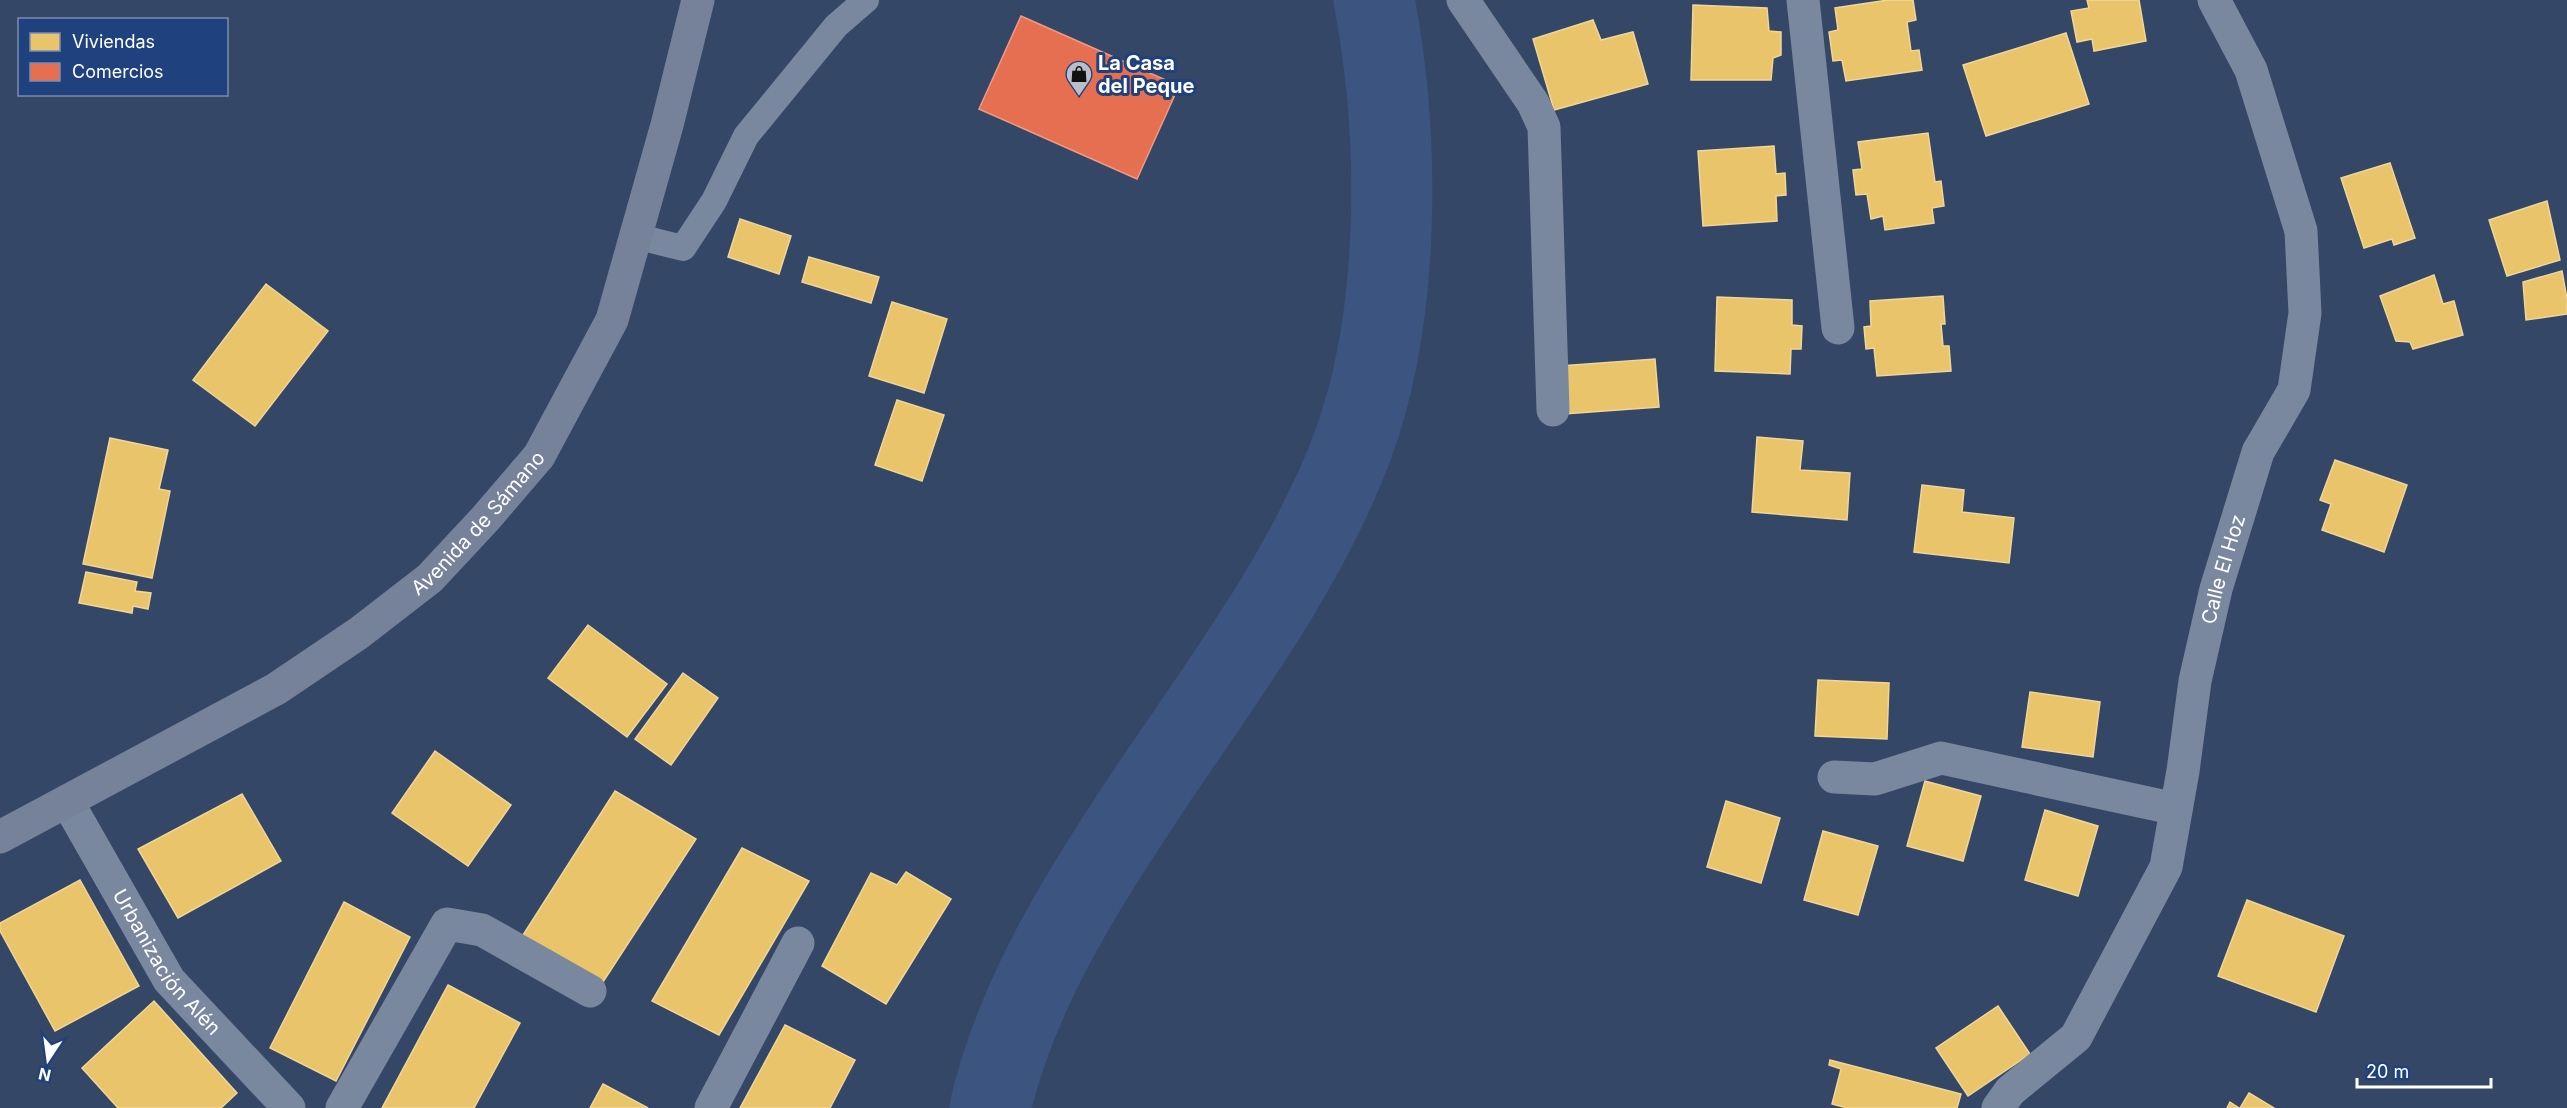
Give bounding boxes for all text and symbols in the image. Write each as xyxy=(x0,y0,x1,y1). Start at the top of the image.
legend xyxy=(18,18,228,96)
text: Viviendas xyxy=(72,31,155,52)
place label: La Casa del Peque xyxy=(1098,51,1194,98)
shop icon: La Casa del Peque xyxy=(1064,59,1094,97)
text: Comercios xyxy=(72,61,164,82)
street label: Avenida de Sámano xyxy=(406,446,550,600)
street label: Calle El Hoz xyxy=(2196,511,2250,626)
street label: Urbanización Alén xyxy=(108,885,226,1040)
north arrow xyxy=(18,1030,78,1090)
scale bar xyxy=(2357,1051,2490,1089)
text: 20 m xyxy=(2366,1061,2409,1082)
text: N xyxy=(36,1063,53,1086)

